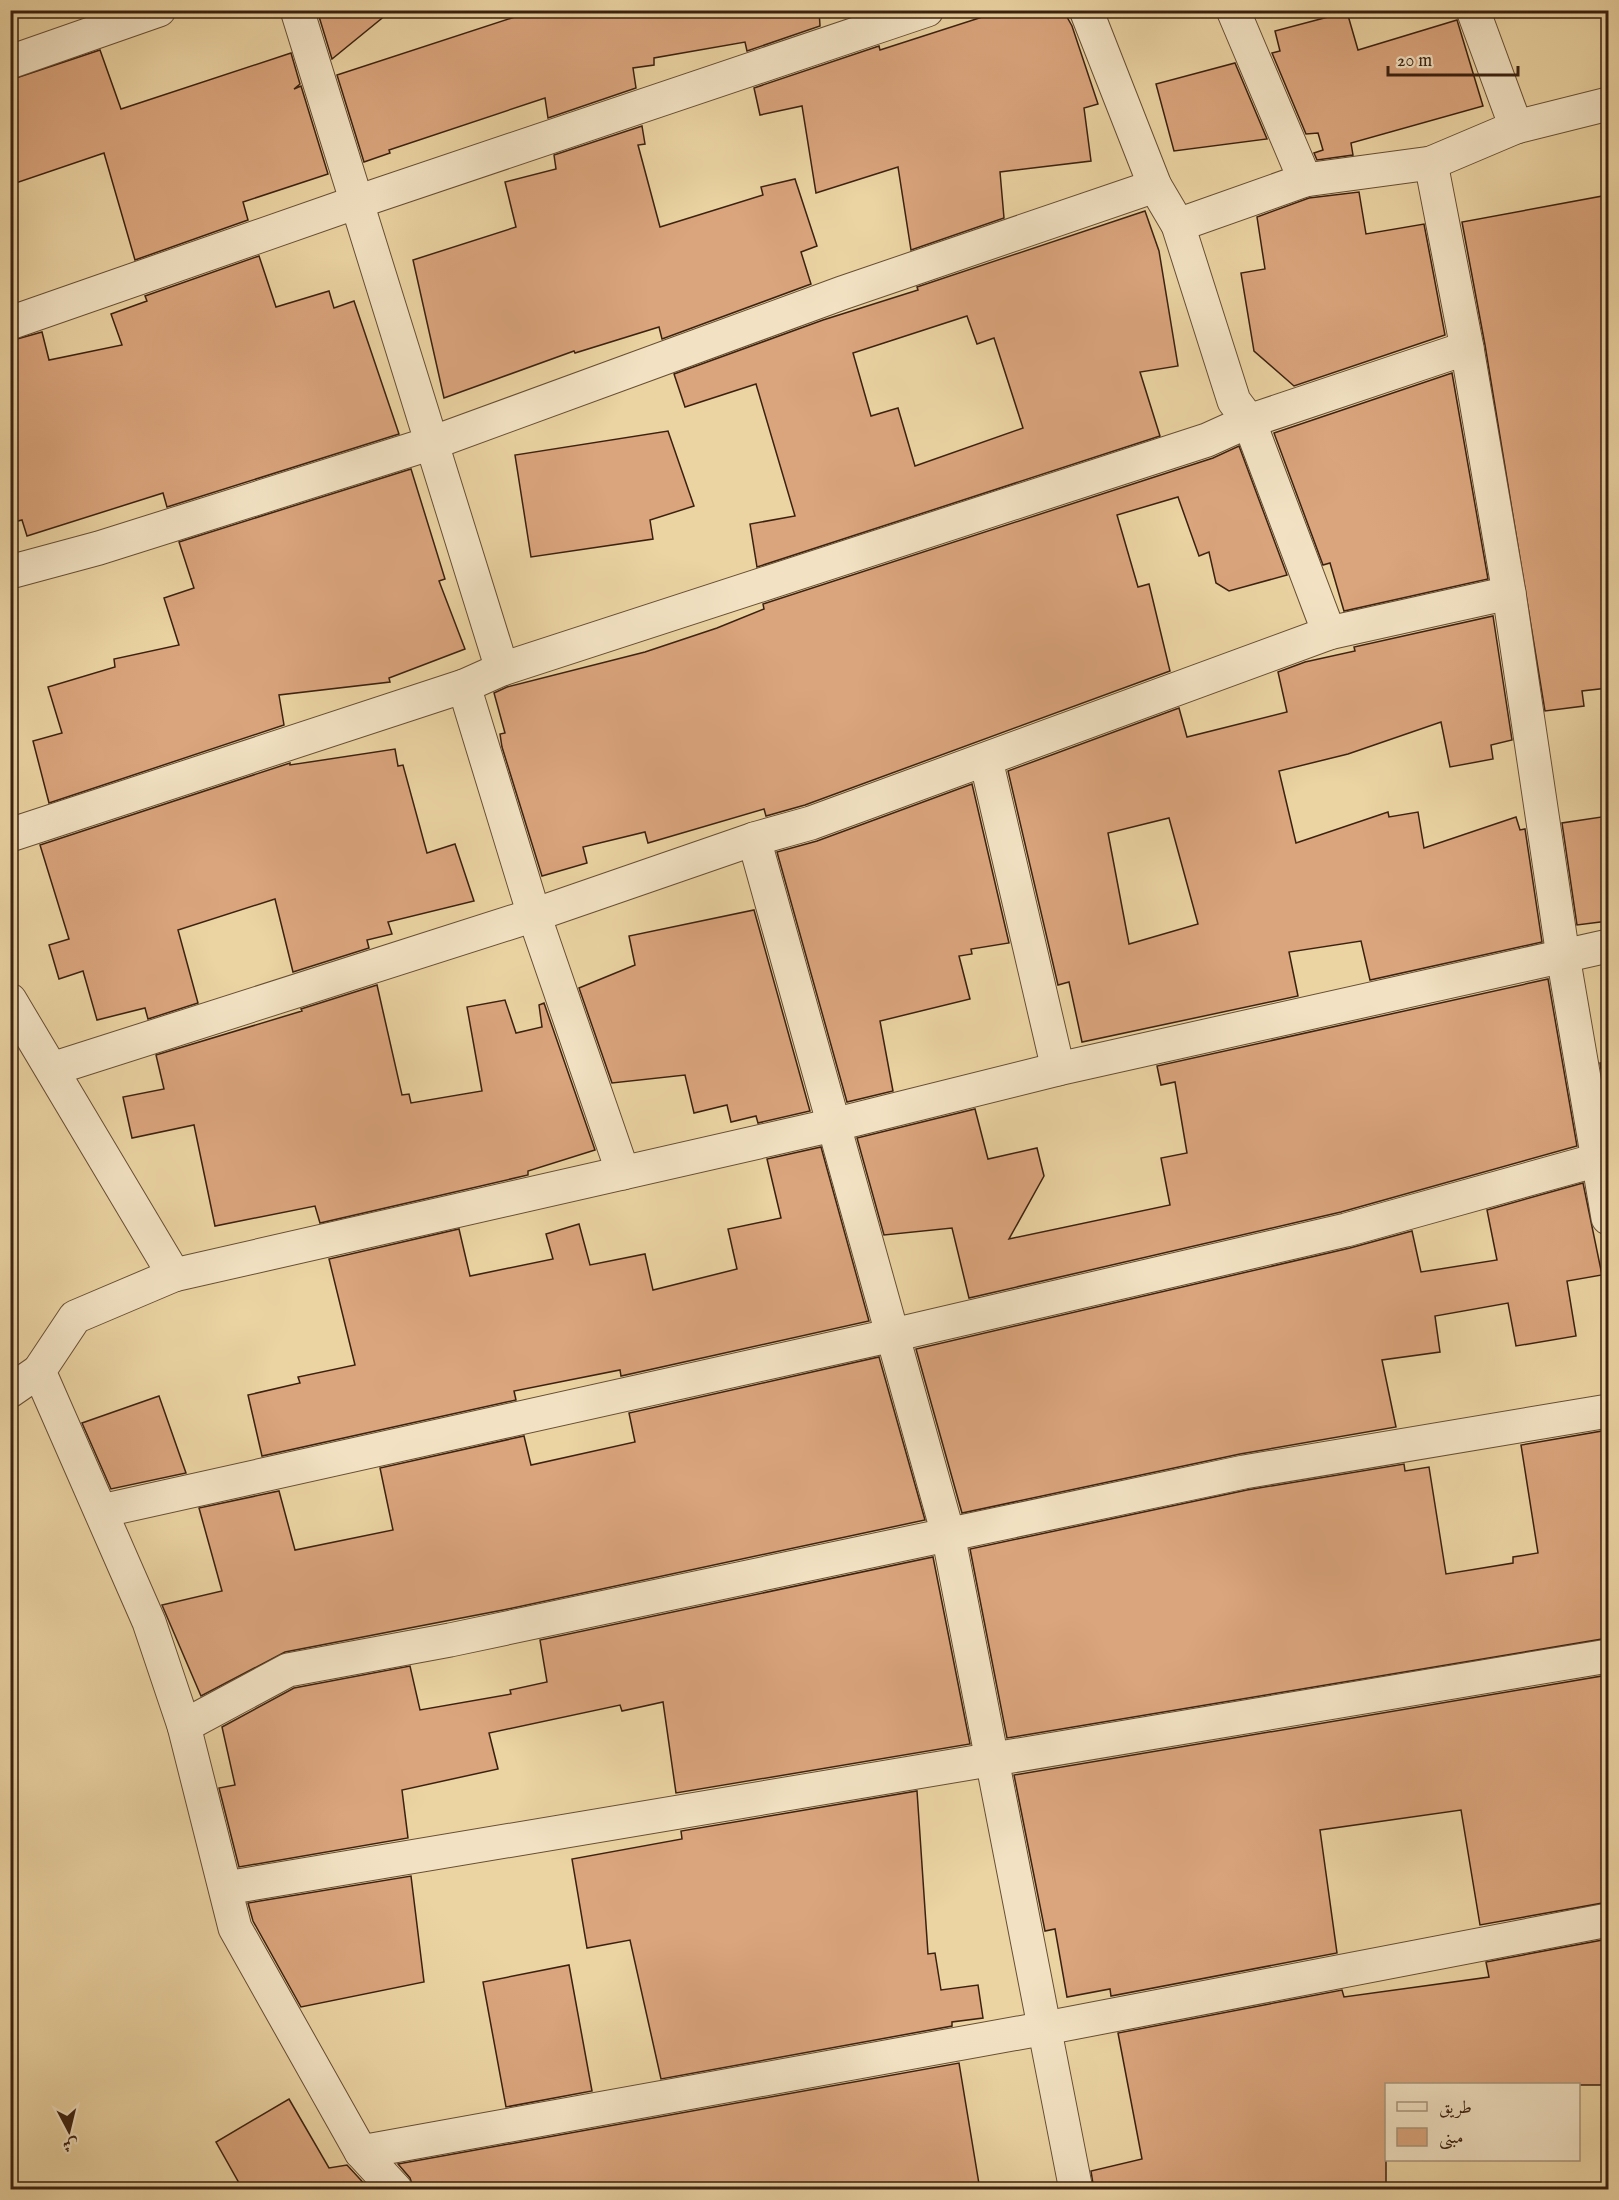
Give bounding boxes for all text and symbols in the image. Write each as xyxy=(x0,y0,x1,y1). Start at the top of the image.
scale bar xyxy=(1388,39,1518,77)
text: 20 m xyxy=(1397,50,1432,73)
legend xyxy=(1385,2083,1580,2161)
text: طريق xyxy=(1439,2097,1472,2120)
north arrow xyxy=(39,2101,99,2161)
text: مبنى xyxy=(1439,2127,1464,2150)
text: ش xyxy=(61,2133,80,2155)

